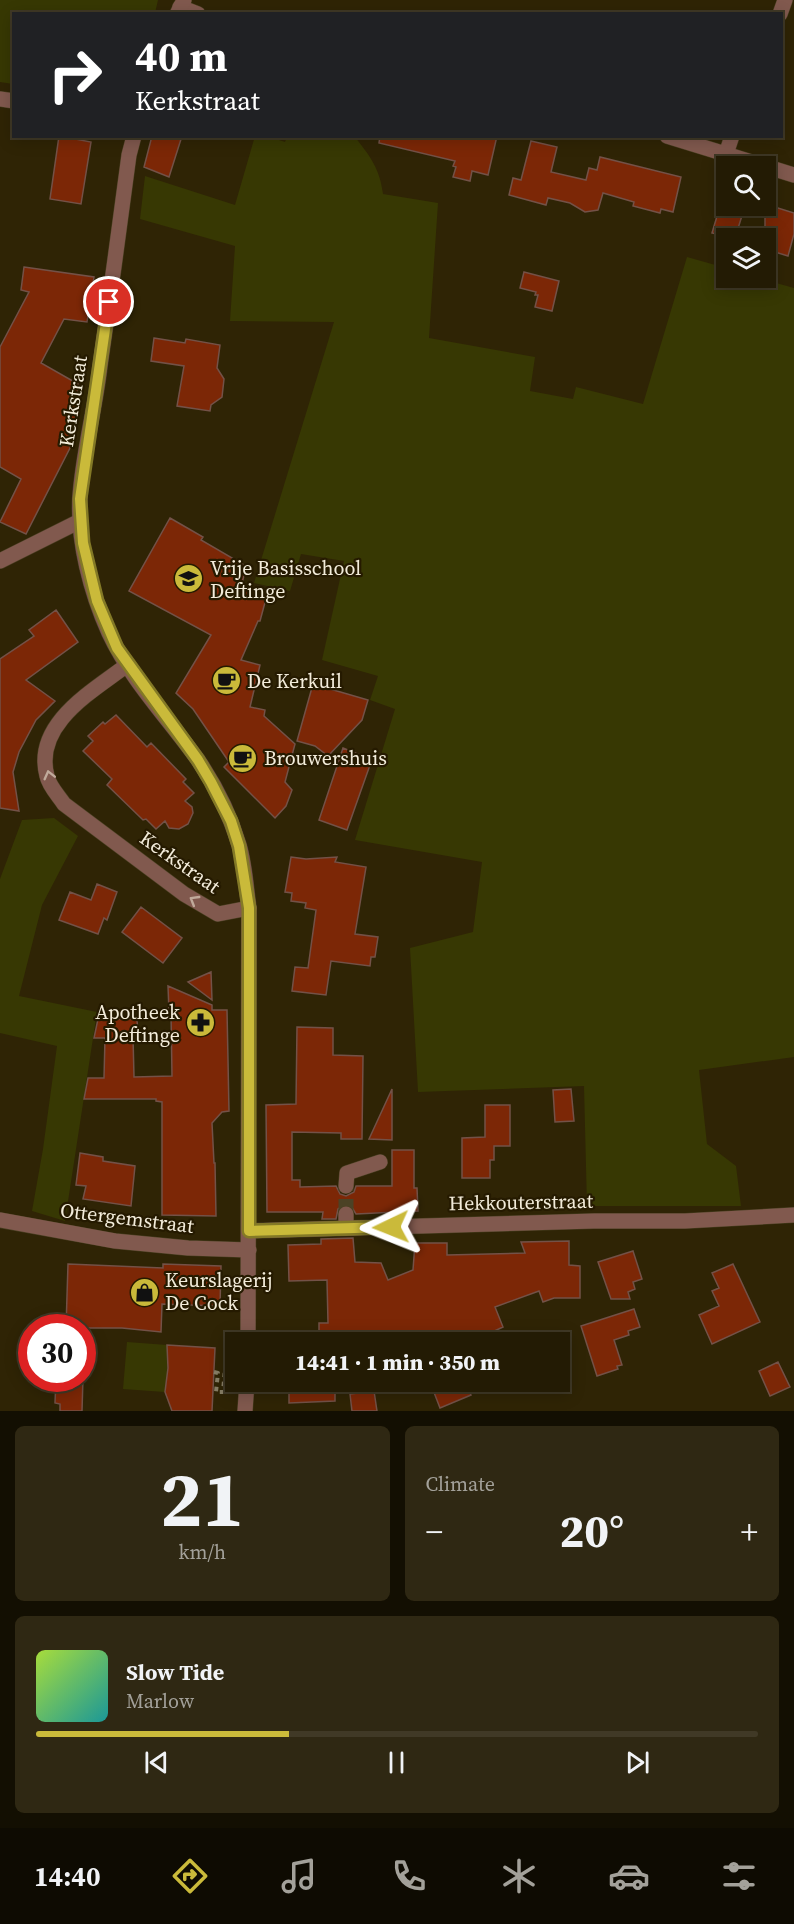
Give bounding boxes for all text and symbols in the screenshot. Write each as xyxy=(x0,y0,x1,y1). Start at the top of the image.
text: 40 m xyxy=(135,27,228,85)
icon: right xyxy=(36,36,114,114)
text: Kerkstraat xyxy=(135,82,260,119)
map controls xyxy=(716,156,776,288)
button: search xyxy=(716,156,776,216)
button: layers xyxy=(716,228,776,288)
pin xyxy=(83,276,134,327)
icon: arrive xyxy=(92,285,125,318)
street label: Kerkstraat xyxy=(52,353,94,449)
place label: Vrije Basisschool Deftinge xyxy=(210,554,361,605)
school or university icon: Vrije Basisschool Deftinge xyxy=(173,563,205,595)
cafe icon: De Kerkuil xyxy=(210,665,242,697)
place label: De Kerkuil xyxy=(247,667,342,695)
cafe icon: Brouwershuis xyxy=(227,742,259,774)
place label: Brouwershuis xyxy=(264,744,387,772)
one-way arrow xyxy=(43,770,56,780)
street label: Kerkstraat xyxy=(134,824,226,900)
one-way arrow xyxy=(190,895,200,907)
place label: Apotheek Deftinge xyxy=(95,998,180,1049)
pharmacy icon: Apotheek Deftinge xyxy=(185,1007,217,1039)
street label: Hekkouterstraat xyxy=(449,1187,594,1217)
position arrow xyxy=(359,1195,423,1259)
street label: Ottergemstraat xyxy=(59,1196,196,1240)
place label: Keurslagerij De Cock xyxy=(165,1266,273,1317)
shop icon: Keurslagerij De Cock xyxy=(128,1276,160,1308)
speed limit sign: 30 xyxy=(18,1314,96,1392)
text: 14:41 · 1 min · 350 m xyxy=(295,1347,500,1377)
text: 21 xyxy=(160,1445,245,1552)
text: Climate xyxy=(426,1470,495,1498)
text: 20° xyxy=(560,1500,624,1562)
text: − xyxy=(426,1509,443,1554)
text: + xyxy=(740,1509,758,1554)
text: km/h xyxy=(178,1538,226,1566)
text: Slow Tide xyxy=(126,1657,224,1687)
text: Marlow xyxy=(126,1687,194,1715)
icon: previous xyxy=(140,1746,173,1779)
icon: pause xyxy=(380,1746,413,1779)
icon: next xyxy=(621,1746,654,1779)
icon: directions xyxy=(169,1855,211,1897)
icon: music xyxy=(278,1855,320,1897)
icon: phone xyxy=(388,1855,430,1897)
icon: climate xyxy=(498,1855,540,1897)
icon: car xyxy=(608,1855,650,1897)
icon: filters xyxy=(718,1855,760,1897)
text: 14:40 xyxy=(34,1858,101,1895)

